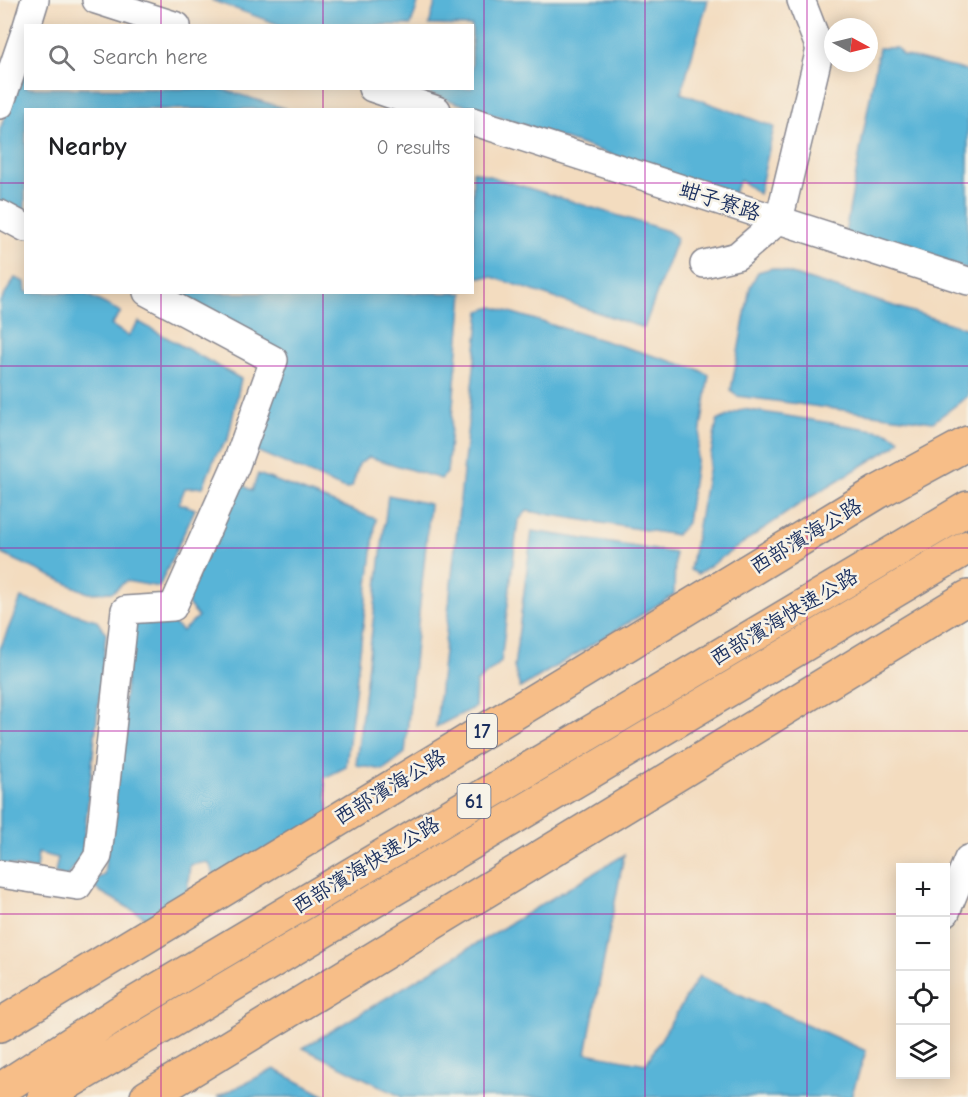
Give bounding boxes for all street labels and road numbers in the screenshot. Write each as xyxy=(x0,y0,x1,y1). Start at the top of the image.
street label: 蚶子寮路 xyxy=(676,177,764,225)
street label: 西部濱海公路 xyxy=(746,493,866,579)
street label: 西部濱海快速公路 xyxy=(706,563,862,671)
road number: 17 xyxy=(467,714,497,748)
street label: 西部濱海公路 xyxy=(330,744,450,830)
road number: 61 xyxy=(458,784,490,818)
street label: 西部濱海快速公路 xyxy=(288,811,444,919)

